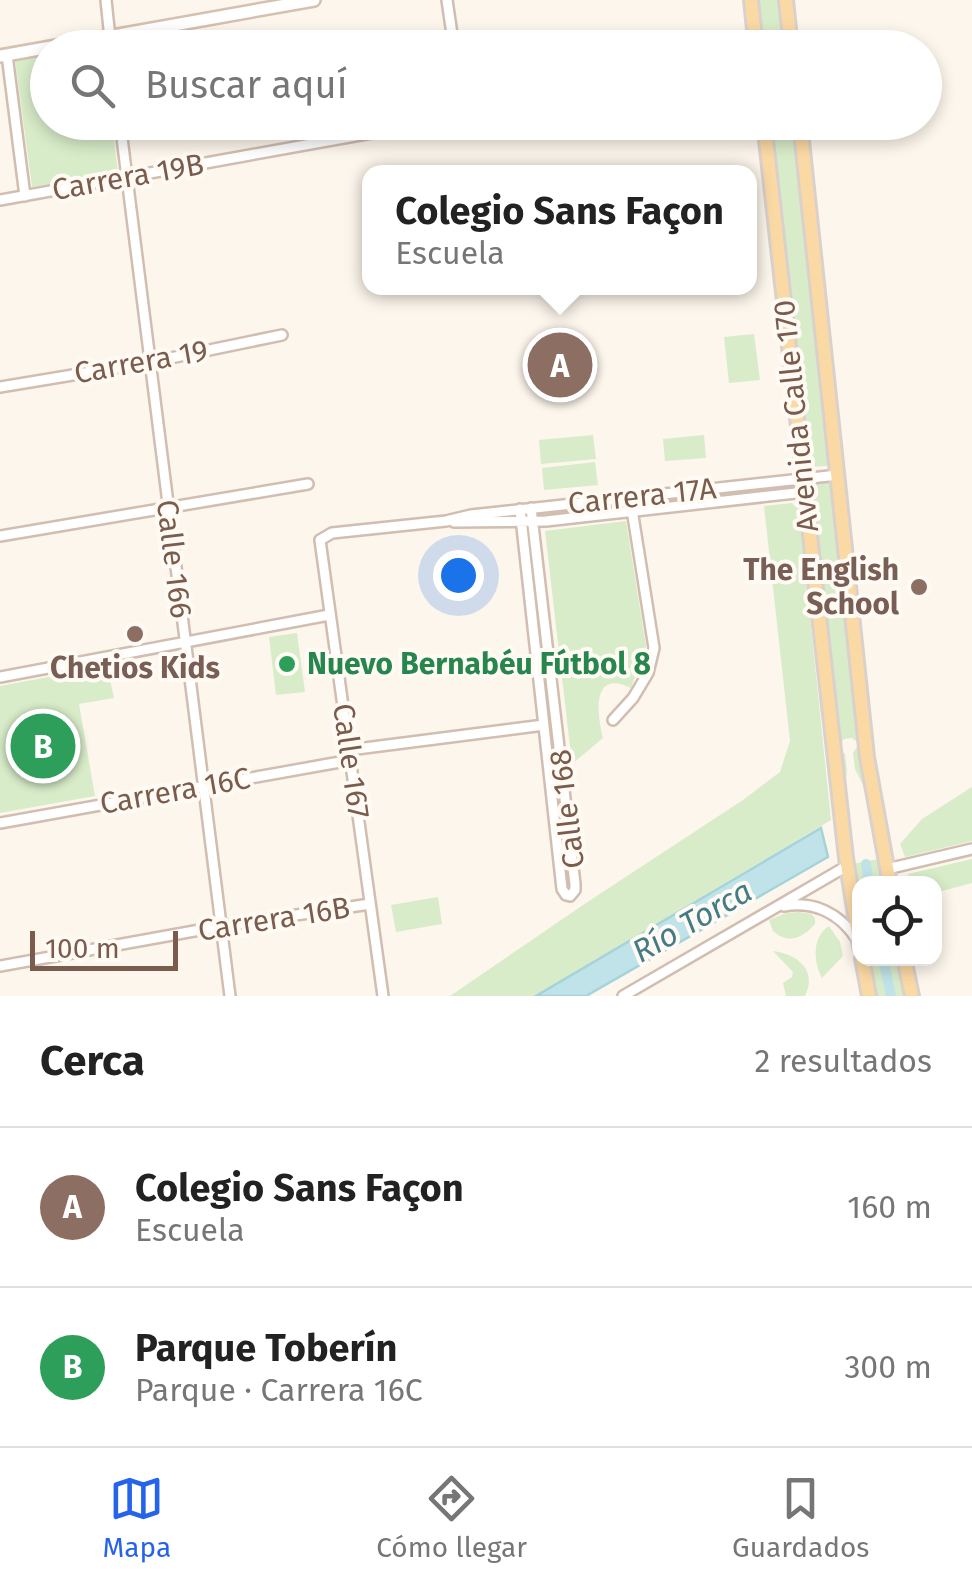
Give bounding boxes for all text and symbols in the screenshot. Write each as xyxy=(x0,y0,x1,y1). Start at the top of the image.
search box xyxy=(30,30,942,140)
icon: search xyxy=(65,58,120,113)
text: Buscar aquí xyxy=(145,62,347,108)
street label: Carrera 19B xyxy=(49,146,207,208)
popup xyxy=(362,165,757,295)
text: Colegio Sans Façon xyxy=(395,188,724,234)
text: Escuela xyxy=(395,234,505,272)
street label: Avenida Calle 170 xyxy=(766,298,826,534)
pin: A xyxy=(528,328,592,402)
street label: Carrera 19 xyxy=(71,333,211,391)
street label: Carrera 17A xyxy=(566,470,719,522)
street label: Calle 166 xyxy=(149,498,199,620)
your location xyxy=(433,550,484,601)
place label: The English School xyxy=(743,552,899,622)
marker: The English School xyxy=(908,576,930,598)
marker: Chetios Kids xyxy=(124,623,146,645)
place label: Nuevo Bernabéu Fútbol 8 xyxy=(307,646,651,682)
place label: Chetios Kids xyxy=(50,650,220,686)
marker: Nuevo Bernabéu Fútbol 8 xyxy=(276,653,298,675)
street label: Calle 167 xyxy=(325,701,377,821)
pin: B xyxy=(10,708,76,784)
street label: Calle 168 xyxy=(542,747,592,871)
street label: Carrera 16C xyxy=(97,760,253,822)
water label: Río Torca xyxy=(625,872,759,970)
map controls xyxy=(852,876,942,966)
button: locate xyxy=(852,876,942,966)
street label: Carrera 16B xyxy=(195,889,353,949)
scale bar xyxy=(30,926,178,970)
text: 100 m xyxy=(45,932,120,965)
text: Cerca xyxy=(40,1036,145,1086)
text: 2 resultados xyxy=(754,1042,932,1080)
text: Colegio Sans Façon xyxy=(135,1165,464,1211)
text: A xyxy=(63,1188,82,1226)
text: 160 m xyxy=(847,1188,932,1226)
text: Escuela xyxy=(135,1211,245,1249)
text: Parque Toberín xyxy=(135,1325,397,1371)
text: B xyxy=(63,1348,82,1386)
text: 300 m xyxy=(844,1348,932,1386)
text: Parque · Carrera 16C xyxy=(135,1371,423,1409)
tab: Mapa xyxy=(103,1471,171,1564)
tab: Cómo llegar xyxy=(376,1471,527,1564)
tab: Guardados xyxy=(732,1471,869,1564)

